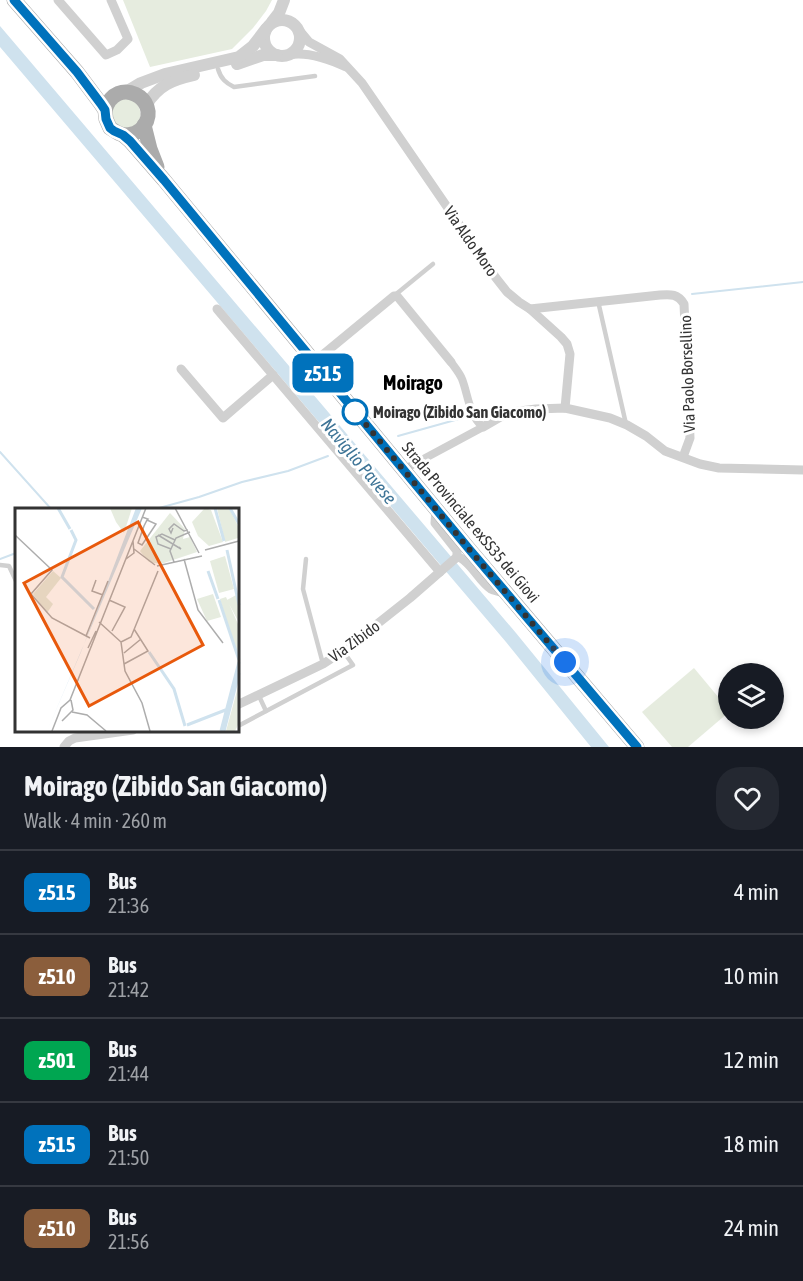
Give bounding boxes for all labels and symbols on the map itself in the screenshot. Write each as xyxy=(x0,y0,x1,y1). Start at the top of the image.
street label: Via Aldo Moro xyxy=(440,203,502,279)
street label: Via Paolo Borsellino xyxy=(676,315,698,433)
line badge: z515 xyxy=(281,354,365,392)
district label: Moirago xyxy=(383,371,443,394)
marker: Moirago (Zibido San Giacomo) xyxy=(342,399,368,425)
place label: Moirago (Zibido San Giacomo) xyxy=(373,403,547,421)
water label: Naviglio Pavese xyxy=(317,414,401,508)
street label: Strada Provinciale exSS35 dei Giovi xyxy=(399,438,543,606)
inset map xyxy=(15,508,238,732)
street label: Via Zibido xyxy=(325,617,383,665)
your location xyxy=(550,647,580,677)

